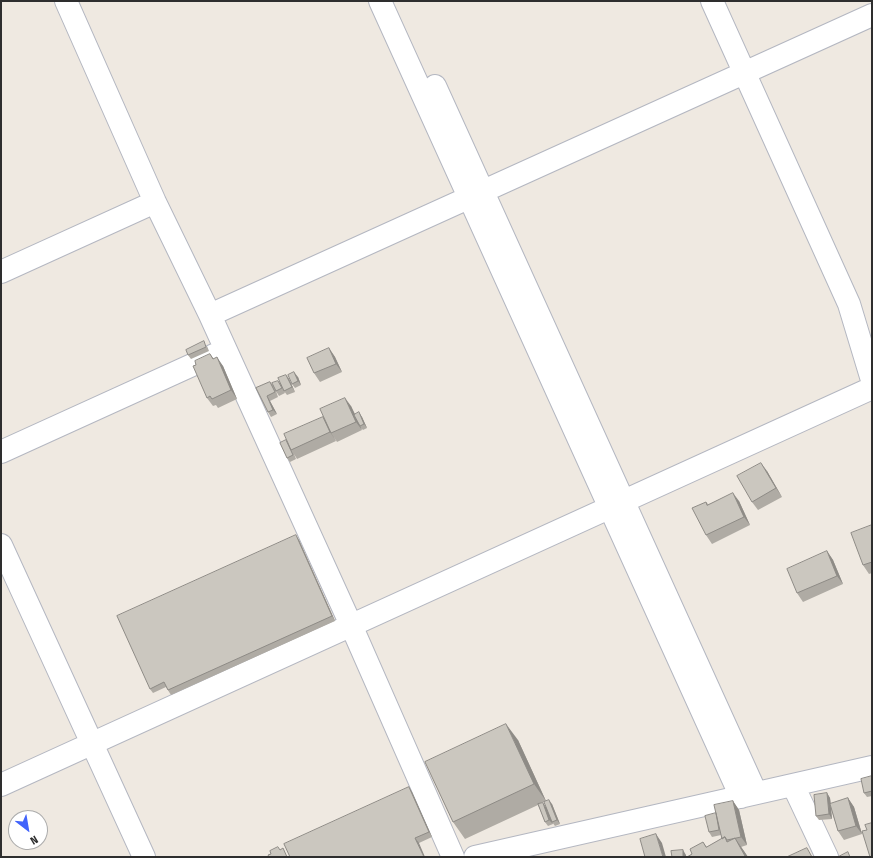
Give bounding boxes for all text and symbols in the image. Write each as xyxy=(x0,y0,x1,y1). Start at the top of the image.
north arrow xyxy=(8,810,48,850)
text: N xyxy=(28,833,40,847)

